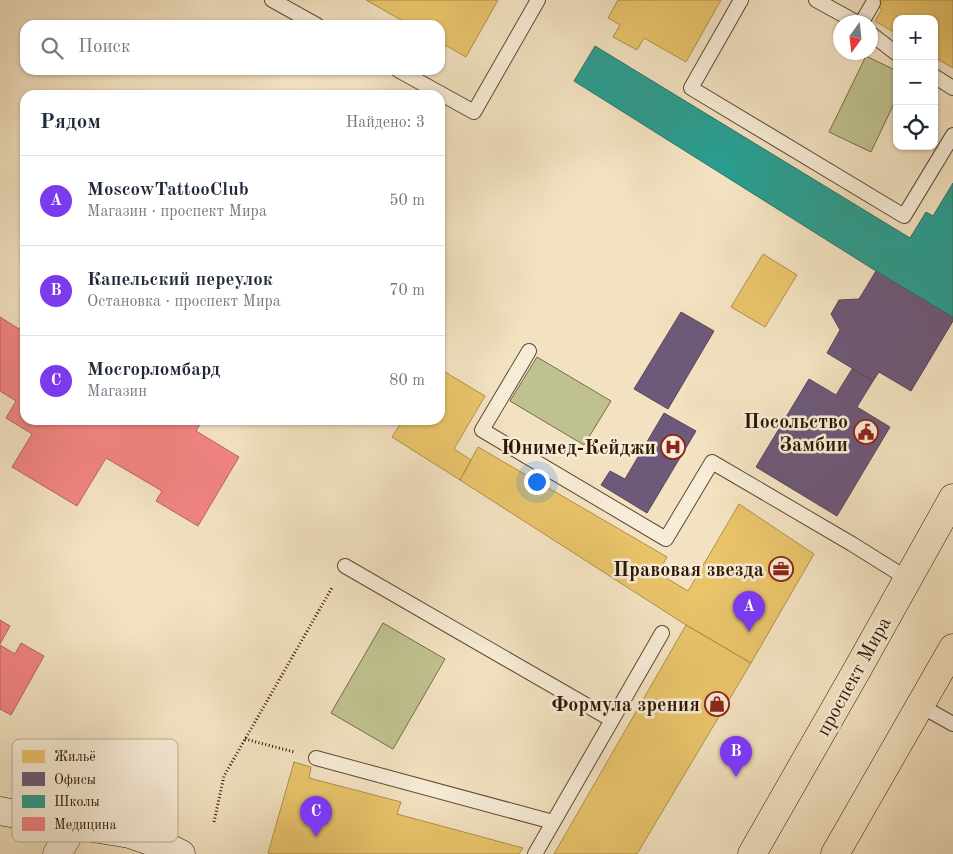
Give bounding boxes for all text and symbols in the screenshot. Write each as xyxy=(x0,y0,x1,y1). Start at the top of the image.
north arrow xyxy=(833,15,878,60)
map controls xyxy=(893,15,938,150)
button: + xyxy=(893,15,938,60)
search box xyxy=(20,20,445,75)
icon: search xyxy=(38,34,66,62)
text: Поиск xyxy=(78,38,130,57)
button: − xyxy=(893,60,938,105)
button: locate xyxy=(893,105,938,150)
text: Рядом xyxy=(40,112,101,133)
text: Найдено: 3 xyxy=(346,115,425,131)
text: MoscowTattooClub xyxy=(87,181,249,200)
text: A xyxy=(50,193,62,209)
text: 50 m xyxy=(389,193,425,209)
text: Магазин · проспект Мира xyxy=(87,204,267,220)
text: Капельский переулок xyxy=(87,271,273,290)
text: B xyxy=(50,283,62,299)
text: 70 m xyxy=(389,283,425,299)
text: Остановка · проспект Мира xyxy=(87,294,281,310)
text: Мосгорломбард xyxy=(87,361,220,380)
text: C xyxy=(51,373,61,389)
text: 80 m xyxy=(389,373,425,389)
text: Магазин xyxy=(87,384,147,400)
place label: Посольство Замбии xyxy=(744,413,848,456)
public building icon: Посольство Замбии xyxy=(853,419,879,445)
hospital icon: Юнимед-Кейджи xyxy=(660,434,686,460)
place label: Юнимед-Кейджи xyxy=(501,439,656,459)
your location xyxy=(524,469,550,495)
office icon: Правовая звезда xyxy=(768,556,794,582)
place label: Правовая звезда xyxy=(613,561,764,581)
pin: A xyxy=(733,591,765,632)
street label: проспект Мира xyxy=(814,614,896,740)
shop icon: Формула зрения xyxy=(704,691,730,717)
place label: Формула зрения xyxy=(551,696,700,716)
pin: B xyxy=(720,736,752,777)
legend xyxy=(12,739,178,842)
text: Жильё xyxy=(54,750,96,764)
text: Офисы xyxy=(54,773,96,788)
text: Школы xyxy=(54,795,100,809)
pin: C xyxy=(300,796,332,837)
text: Медицина xyxy=(54,818,116,832)

